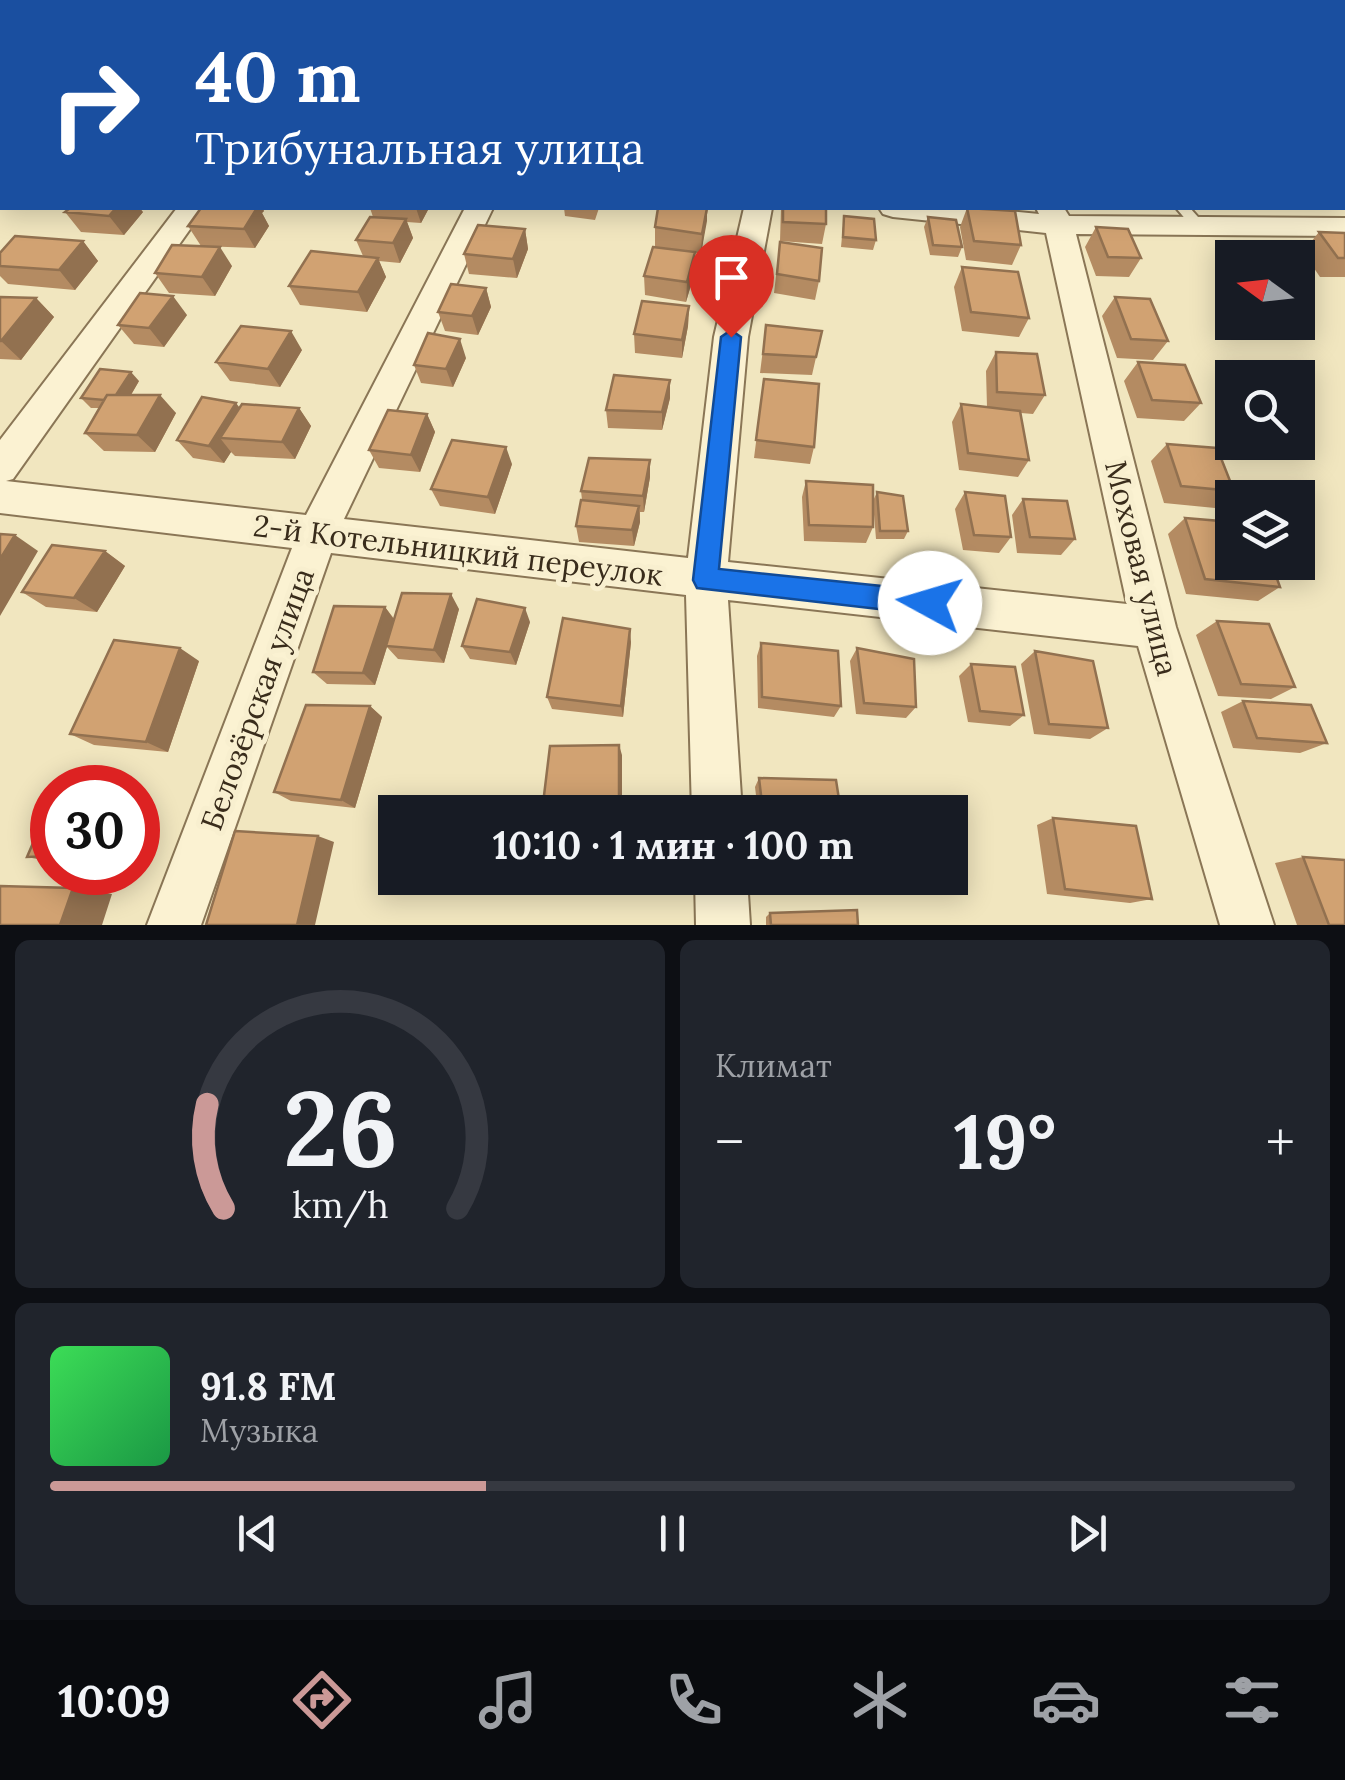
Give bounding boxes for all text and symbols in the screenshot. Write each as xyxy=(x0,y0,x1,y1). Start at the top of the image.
text: 40 m xyxy=(195,32,361,121)
icon: right xyxy=(30,40,160,170)
text: Трибунальная улица xyxy=(195,119,644,176)
pin xyxy=(689,235,774,338)
north arrow xyxy=(1215,240,1315,340)
map controls xyxy=(1215,240,1315,580)
icon: arrive xyxy=(704,250,759,305)
button: search xyxy=(1215,360,1315,460)
street label: Моховая улица xyxy=(1096,457,1187,680)
button: layers xyxy=(1215,480,1315,580)
street label: 2-й Котельницкий переулок xyxy=(251,506,665,595)
position arrow xyxy=(878,551,982,655)
street label: Белозёрская улица xyxy=(192,563,323,836)
speed limit sign: 30 xyxy=(30,765,160,895)
text: 10:10 · 1 мин · 100 m xyxy=(493,821,853,869)
text: Климат xyxy=(715,1045,832,1086)
text: 26 xyxy=(282,1061,398,1194)
text: 19° xyxy=(954,1094,1056,1190)
text: − xyxy=(715,1107,744,1177)
text: + xyxy=(1266,1107,1295,1177)
text: km/h xyxy=(292,1182,388,1228)
text: 91.8 FM xyxy=(200,1362,337,1410)
text: Музыка xyxy=(200,1410,318,1451)
icon: previous xyxy=(230,1506,285,1561)
icon: pause xyxy=(645,1506,700,1561)
icon: next xyxy=(1060,1506,1115,1561)
icon: directions xyxy=(287,1665,357,1735)
icon: music xyxy=(473,1665,543,1735)
icon: phone xyxy=(659,1665,729,1735)
icon: climate xyxy=(845,1665,915,1735)
icon: car xyxy=(1031,1665,1101,1735)
icon: filters xyxy=(1217,1665,1287,1735)
text: 10:09 xyxy=(58,1672,171,1729)

